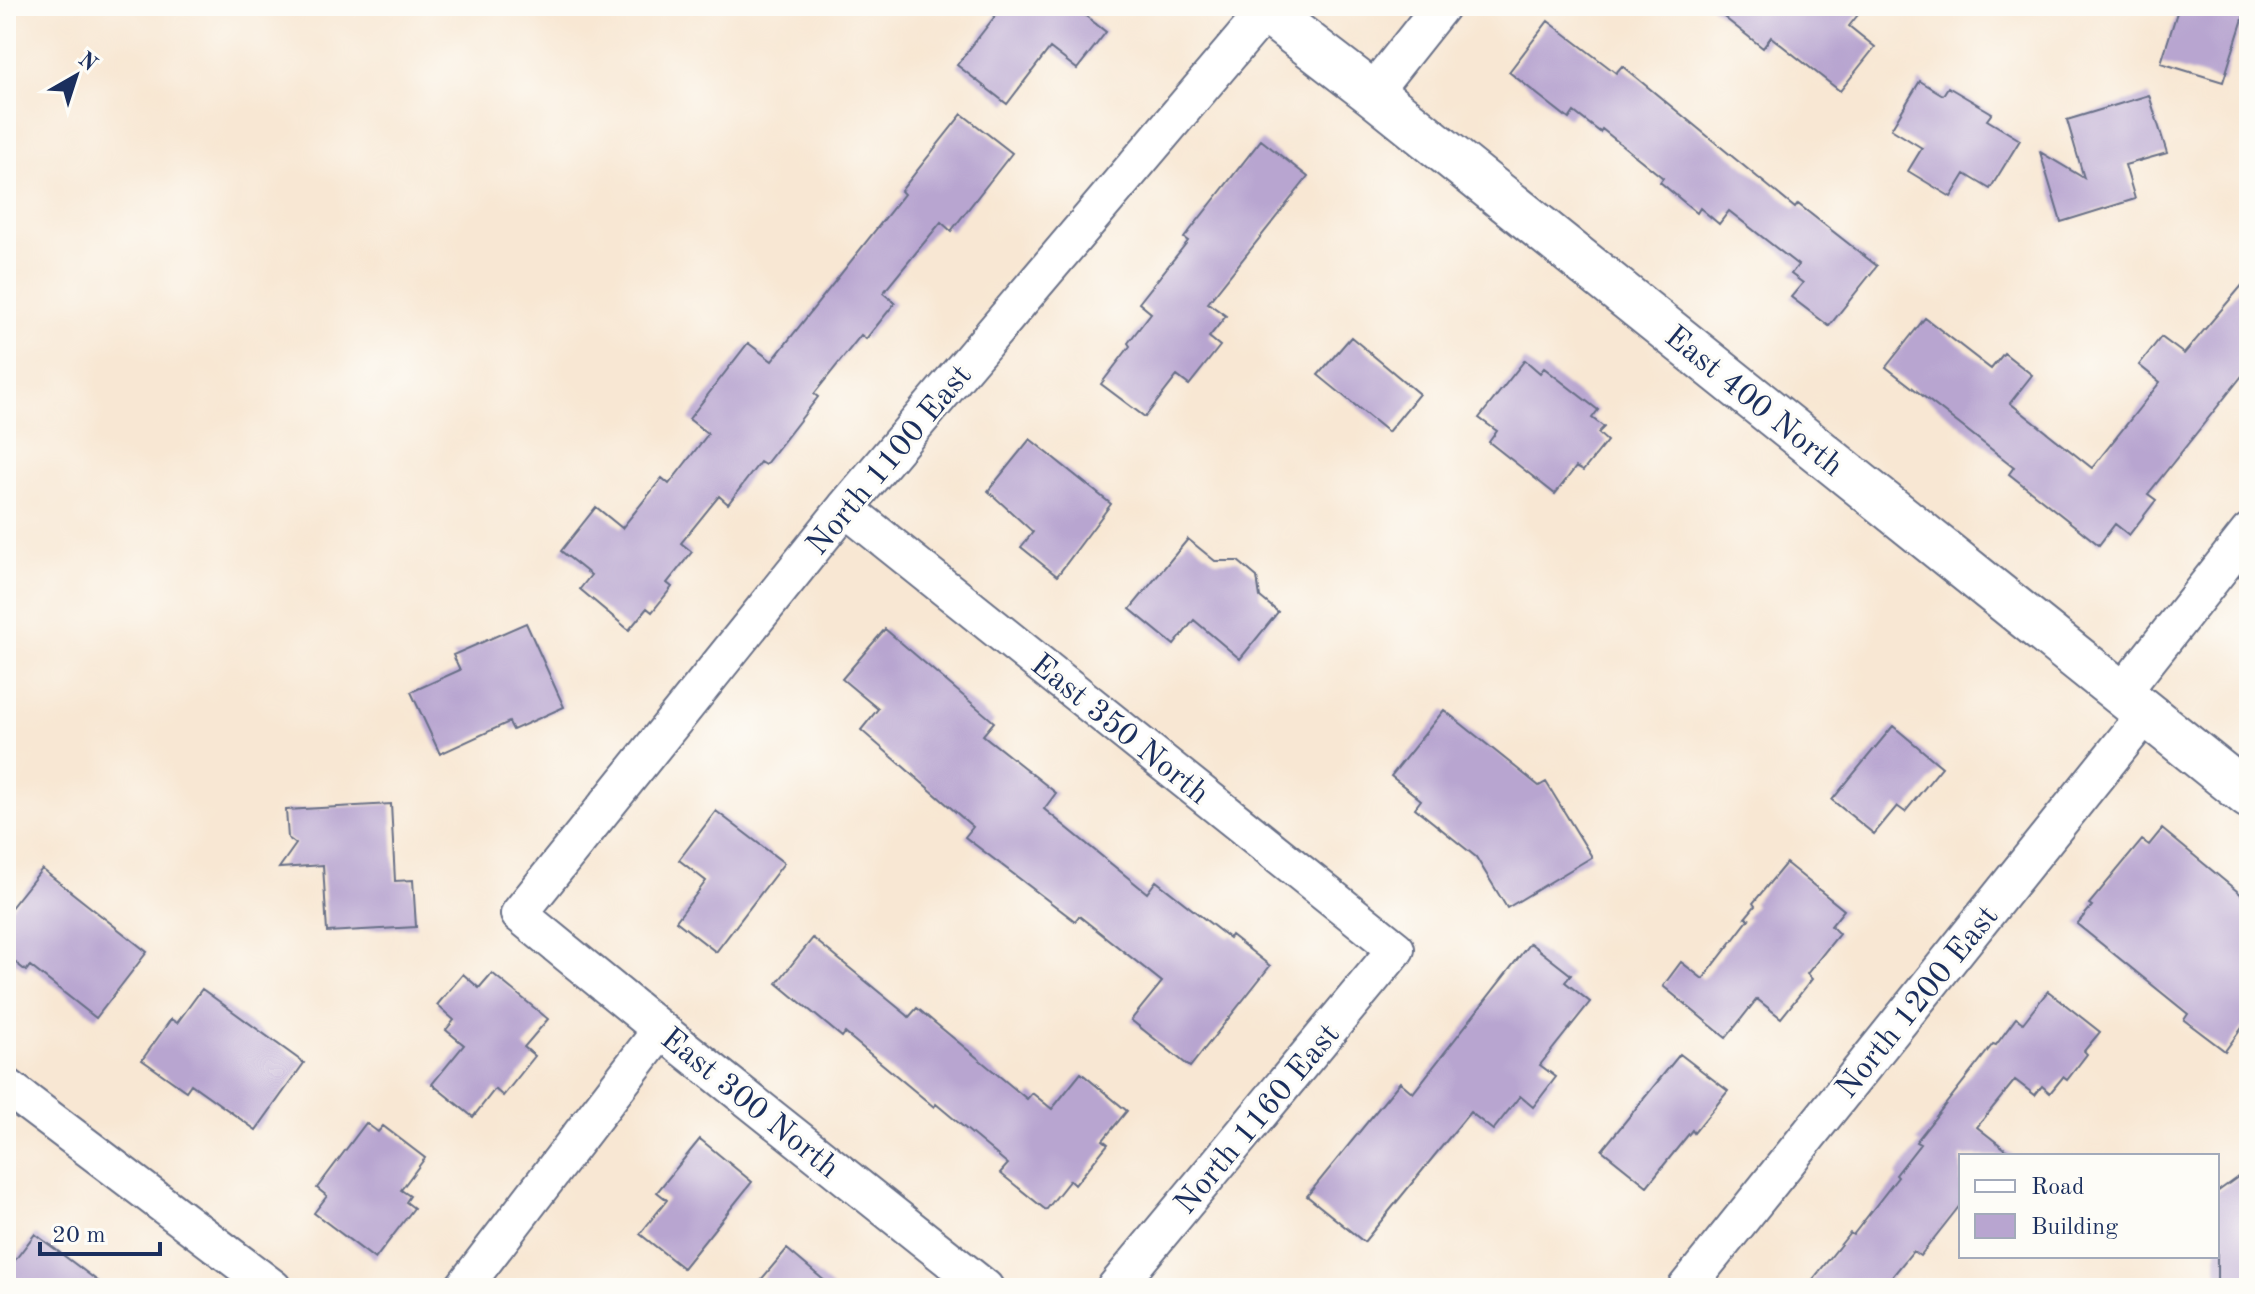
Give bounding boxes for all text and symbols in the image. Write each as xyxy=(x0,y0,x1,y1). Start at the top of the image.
north arrow xyxy=(36,36,116,116)
text: N xyxy=(74,48,101,76)
street label: East 400 North xyxy=(1658,321,1848,484)
street label: North 1100 East xyxy=(802,360,979,562)
street label: East 350 North xyxy=(1024,649,1214,812)
street label: North 1200 East xyxy=(1831,901,2005,1105)
street label: North 1160 East xyxy=(1170,1019,1347,1221)
street label: East 300 North xyxy=(654,1023,844,1186)
legend xyxy=(1959,1154,2219,1258)
text: Road xyxy=(2031,1176,2084,1200)
scale bar xyxy=(40,1206,160,1256)
text: Building xyxy=(2031,1216,2118,1240)
text: 20 m xyxy=(52,1224,106,1248)

